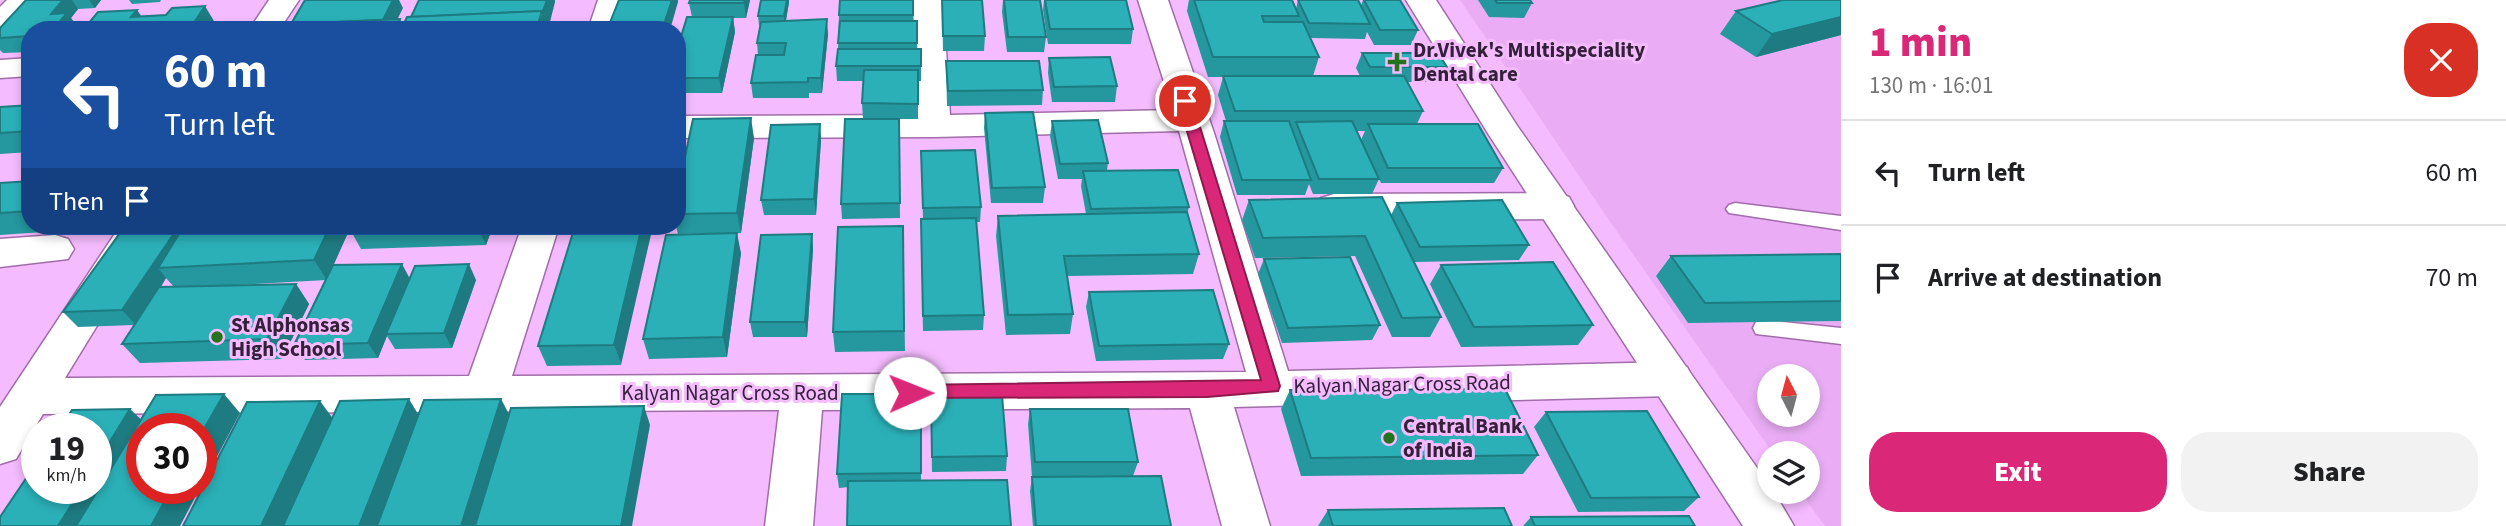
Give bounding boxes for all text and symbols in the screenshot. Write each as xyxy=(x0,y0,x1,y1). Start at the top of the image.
text: 1 min xyxy=(1869,13,1972,73)
button: close xyxy=(2404,23,2478,97)
place label: Dr.Vivek's Multispeciality Dental care xyxy=(1413,35,1645,89)
text: 60 m xyxy=(164,37,268,107)
icon: left xyxy=(49,49,140,140)
marker: Dr.Vivek's Multispeciality Dental care xyxy=(1387,52,1407,72)
text: 130 m · 16:01 xyxy=(1869,69,1993,102)
pin xyxy=(1155,71,1215,131)
icon: arrive xyxy=(1166,82,1204,120)
text: Turn left xyxy=(164,102,275,148)
icon: left xyxy=(1869,154,1907,192)
text: Turn left xyxy=(1928,154,2025,191)
text: 60 m xyxy=(2425,154,2478,191)
icon: arrive xyxy=(118,182,156,220)
text: Then xyxy=(49,183,104,220)
icon: arrive xyxy=(1869,259,1907,297)
text: Arrive at destination xyxy=(1928,259,2162,296)
text: 70 m xyxy=(2425,259,2478,296)
place label: St Alphonsas High School xyxy=(231,310,350,364)
marker: St Alphonsas High School xyxy=(209,329,225,345)
position arrow xyxy=(873,356,947,430)
north arrow xyxy=(1757,364,1820,427)
map controls xyxy=(1757,364,1820,504)
street label: Kalyan Nagar Cross Road xyxy=(1293,367,1511,401)
street label: Kalyan Nagar Cross Road xyxy=(621,378,839,408)
place label: Central Bank of India xyxy=(1403,411,1523,465)
speed limit sign: 30 xyxy=(126,413,217,504)
text: 19 xyxy=(48,424,85,474)
marker: Central Bank of India xyxy=(1381,430,1397,446)
button: Exit xyxy=(1869,432,2167,512)
button: Share xyxy=(2181,432,2478,512)
button: layers xyxy=(1757,441,1820,504)
text: km/h xyxy=(47,463,86,488)

